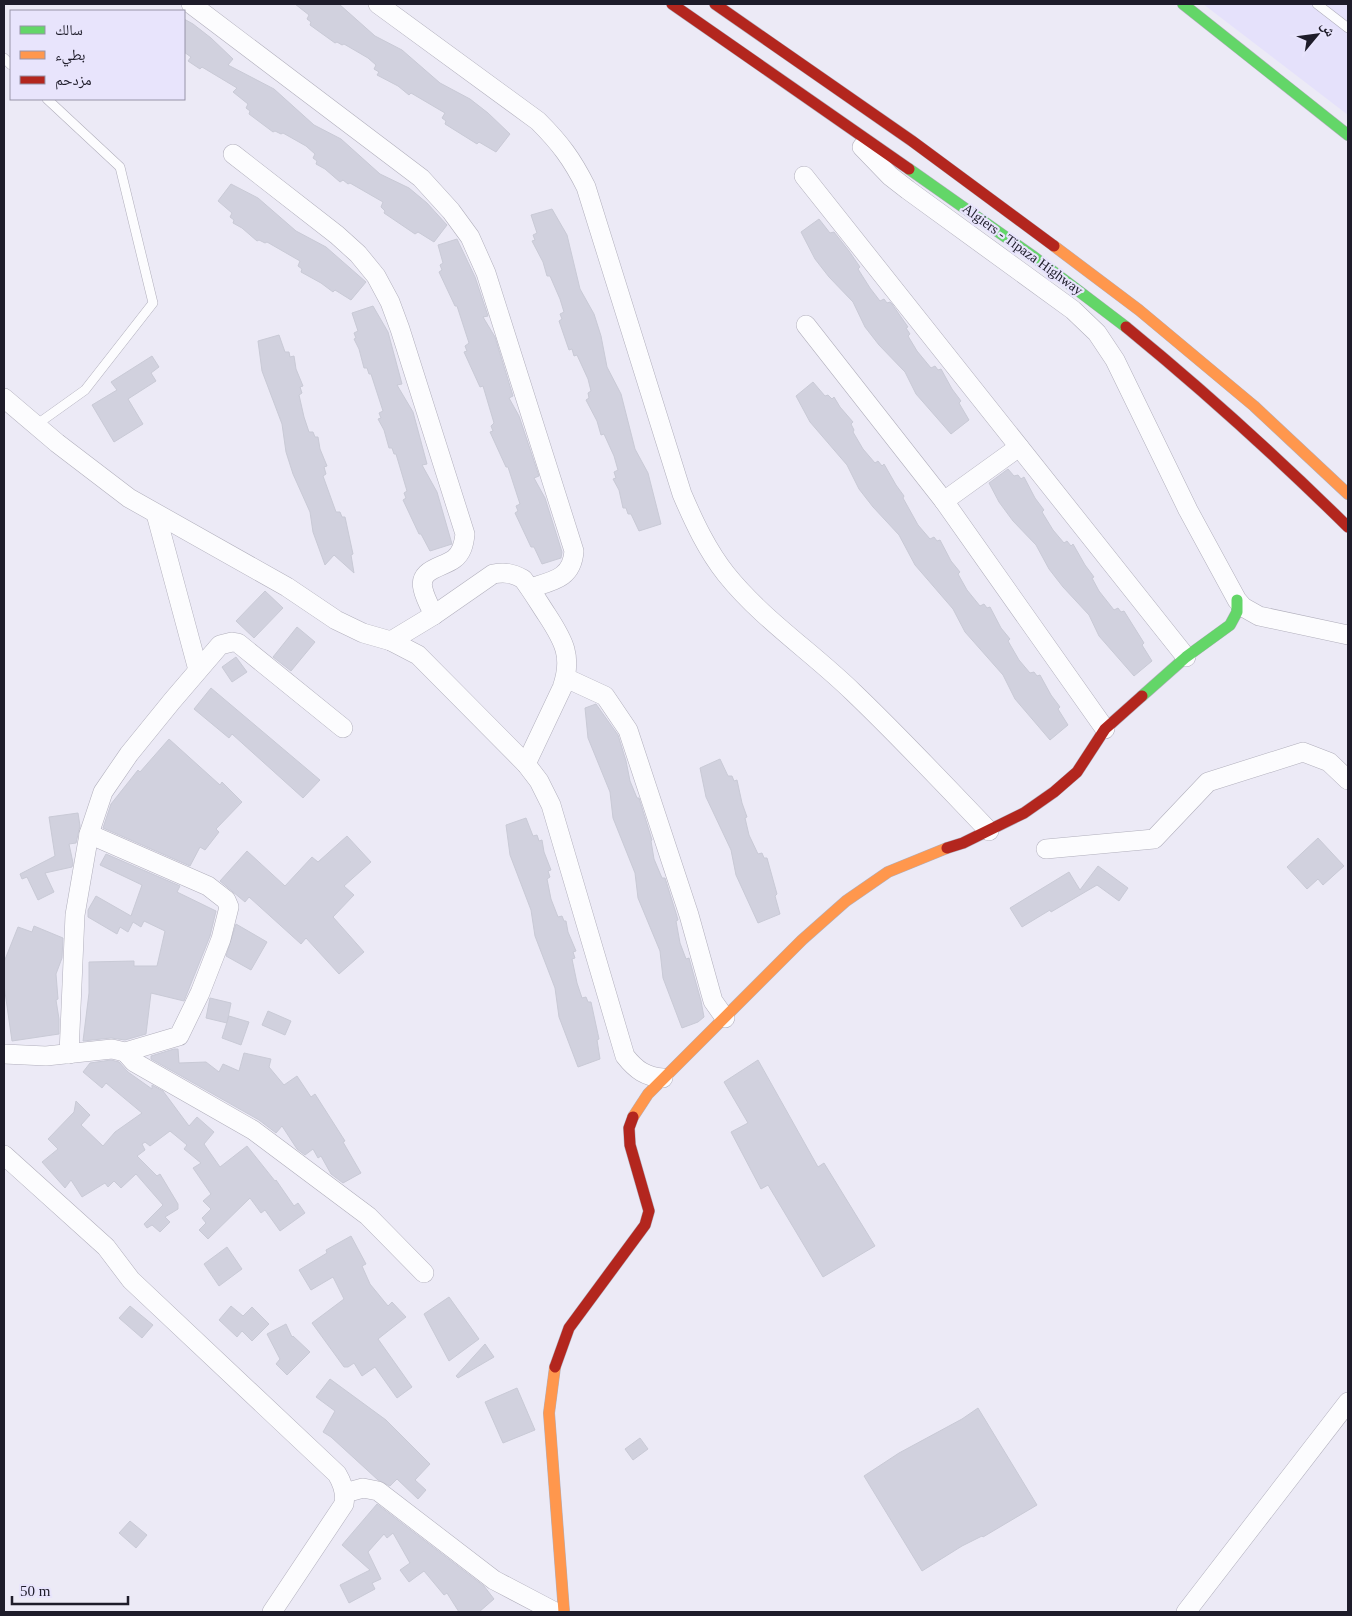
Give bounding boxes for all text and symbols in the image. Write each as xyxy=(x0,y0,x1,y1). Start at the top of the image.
legend xyxy=(10,10,185,100)
north arrow xyxy=(1292,10,1342,60)
text: ش xyxy=(1317,19,1338,40)
text: سالك xyxy=(55,22,83,38)
text: بطيء xyxy=(55,47,85,67)
text: مزدحم xyxy=(55,72,92,90)
street label: Algiers - Tipaza Highway xyxy=(960,201,1086,298)
scale bar xyxy=(12,1574,129,1606)
text: 50 m xyxy=(20,1583,51,1599)

